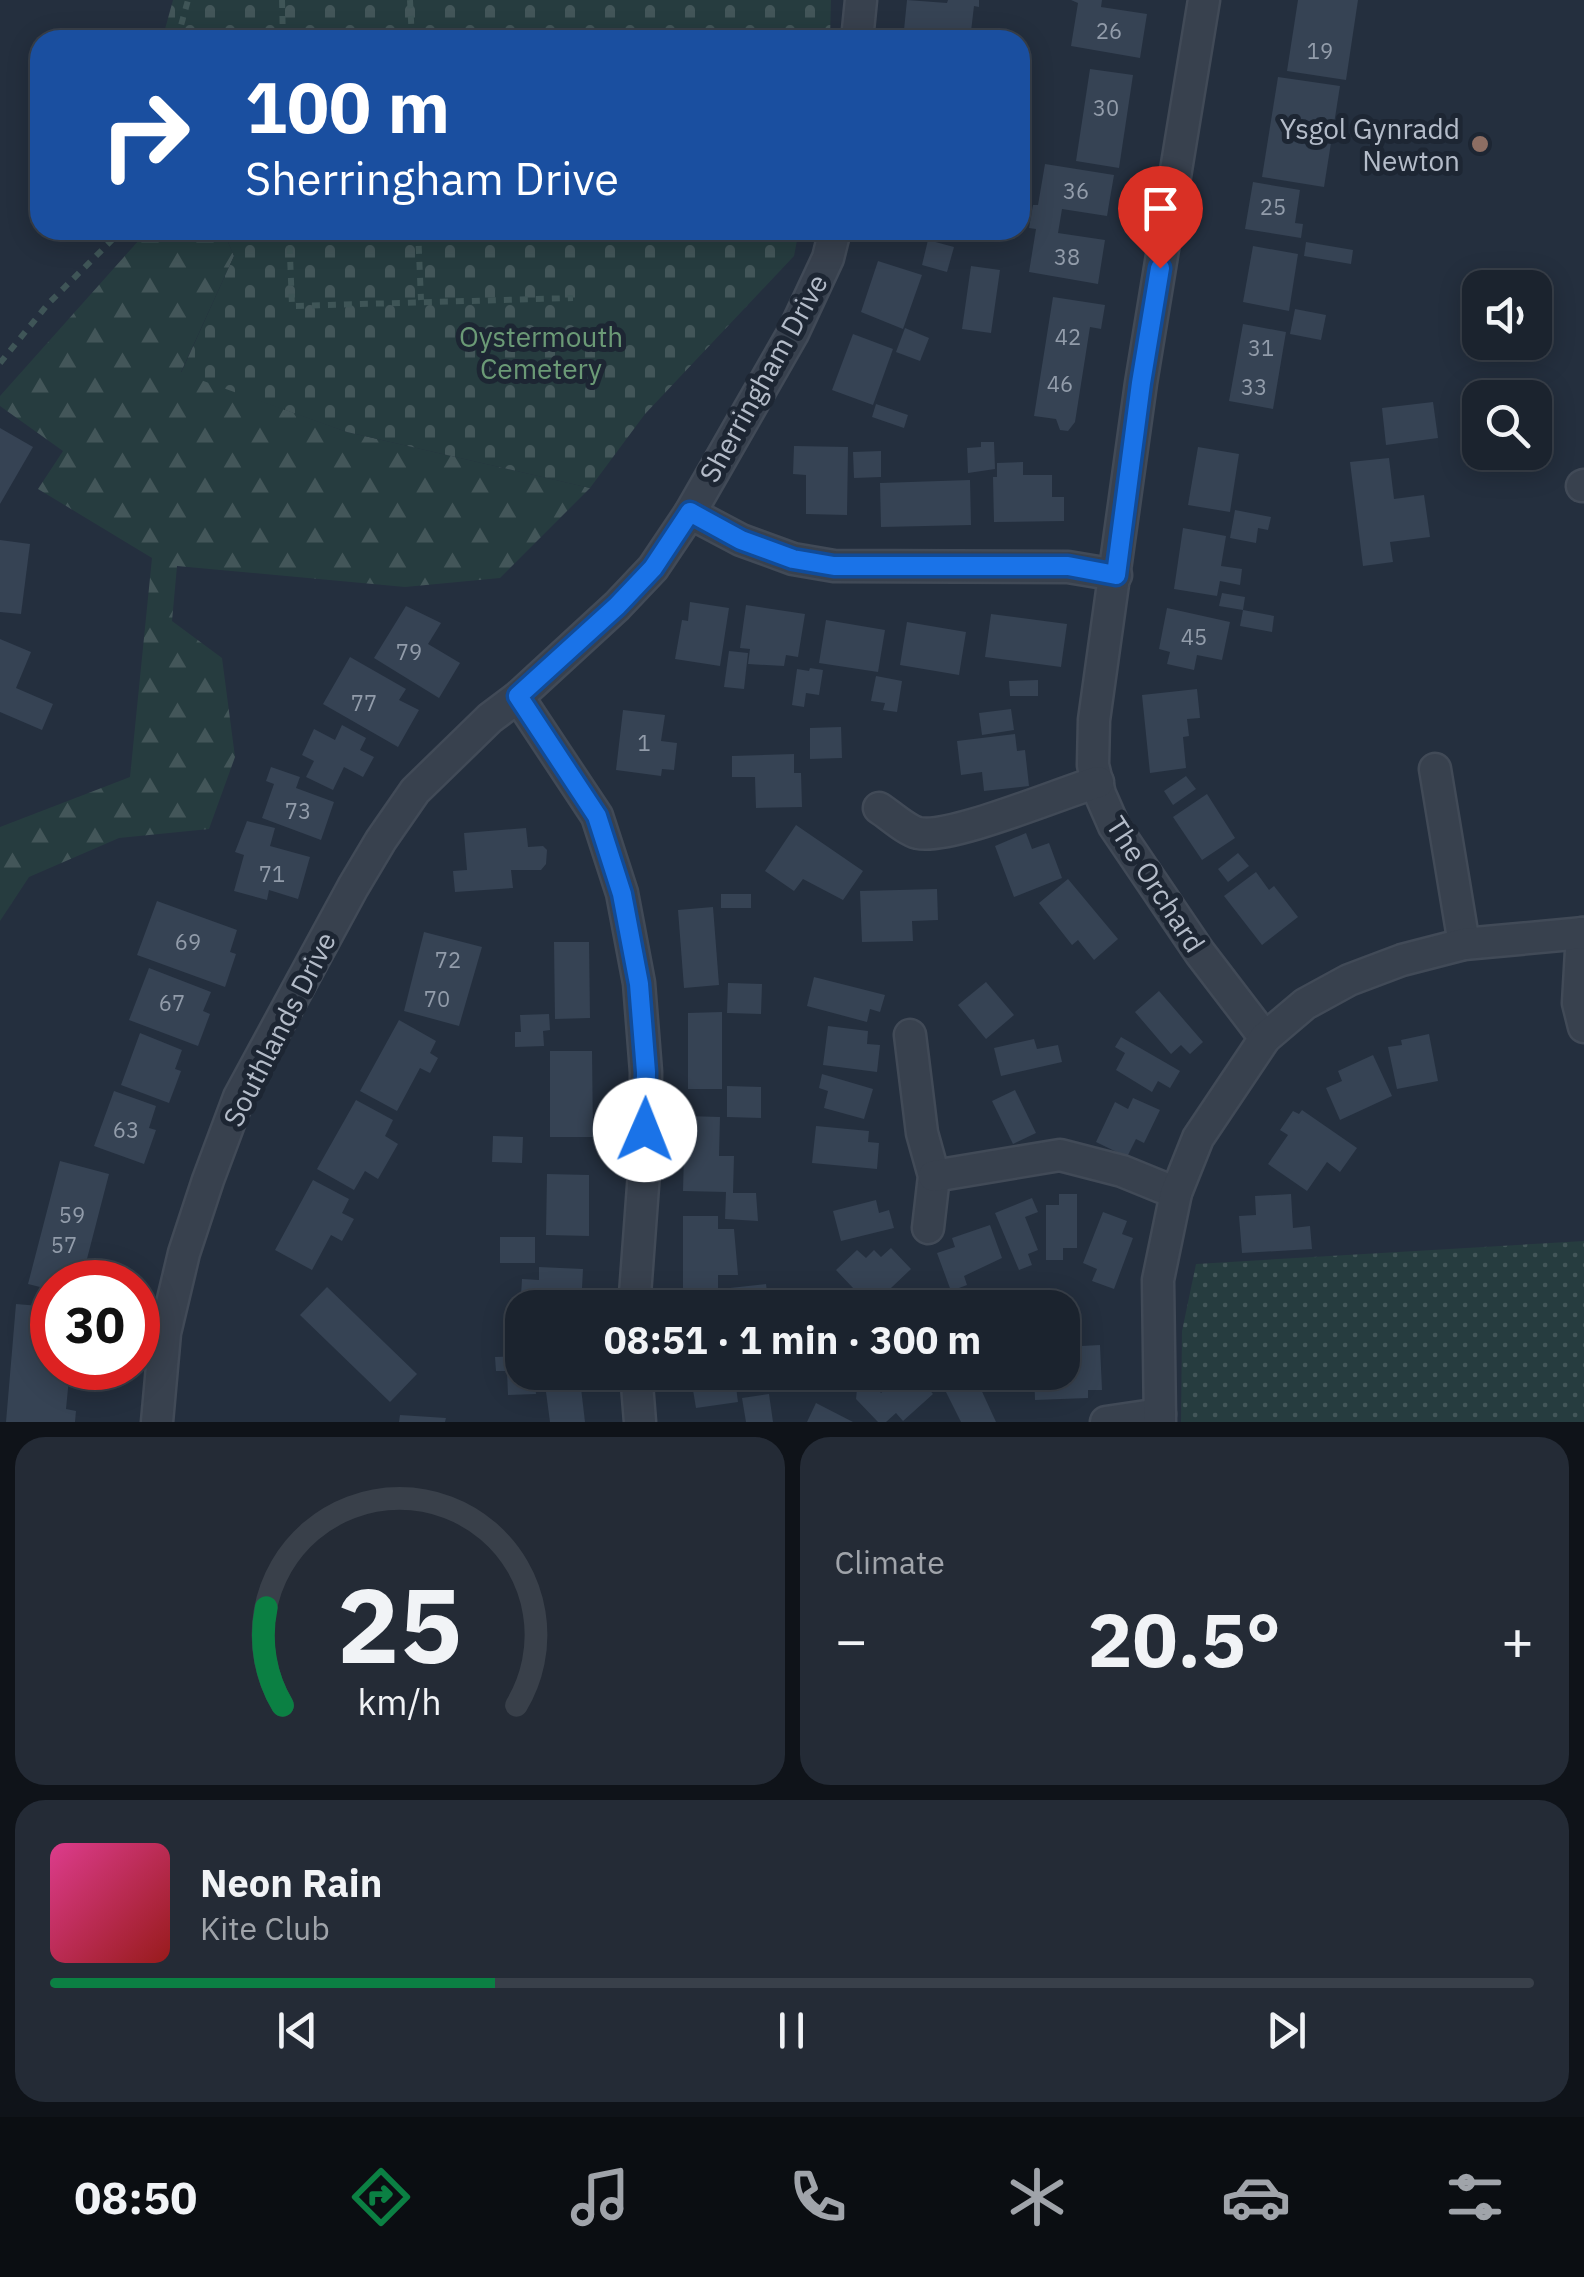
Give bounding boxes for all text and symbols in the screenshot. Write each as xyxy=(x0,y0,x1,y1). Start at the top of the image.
house number: 26 xyxy=(1096,16,1122,45)
house number: 19 xyxy=(1307,36,1333,65)
text: 100 m xyxy=(245,61,450,152)
icon: right xyxy=(80,70,210,200)
house number: 30 xyxy=(1093,93,1119,122)
place label: Ysgol Gynradd Newton xyxy=(1280,110,1460,179)
marker: Ysgol Gynradd Newton xyxy=(1469,133,1491,155)
text: Sherringham Drive xyxy=(245,149,619,207)
pin xyxy=(1118,166,1203,269)
house number: 36 xyxy=(1063,176,1089,205)
icon: arrive xyxy=(1133,181,1188,236)
house number: 25 xyxy=(1260,192,1286,221)
house number: 38 xyxy=(1054,242,1080,271)
street label: Sherringham Drive xyxy=(690,267,836,489)
map controls xyxy=(1462,270,1552,470)
button: sound xyxy=(1462,270,1552,360)
park label: Oystermouth Cemetery xyxy=(459,318,623,387)
house number: 42 xyxy=(1055,322,1081,351)
house number: 31 xyxy=(1248,333,1274,362)
house number: 46 xyxy=(1047,369,1073,398)
house number: 33 xyxy=(1241,372,1267,401)
button: search xyxy=(1462,380,1552,470)
house number: 45 xyxy=(1181,622,1207,651)
house number: 79 xyxy=(396,637,422,666)
house number: 77 xyxy=(351,688,377,717)
house number: 1 xyxy=(637,728,651,757)
house number: 73 xyxy=(285,796,311,825)
street label: The Orchard xyxy=(1098,809,1214,959)
house number: 71 xyxy=(259,859,285,888)
street label: Southlands Drive xyxy=(214,925,344,1133)
house number: 69 xyxy=(175,927,201,956)
house number: 72 xyxy=(435,945,461,974)
house number: 70 xyxy=(424,984,450,1013)
house number: 67 xyxy=(159,988,185,1017)
position arrow xyxy=(593,1078,697,1182)
house number: 63 xyxy=(113,1115,139,1144)
house number: 59 xyxy=(59,1200,85,1229)
house number: 57 xyxy=(51,1230,77,1259)
speed limit sign: 30 xyxy=(30,1260,160,1390)
text: 08:51 · 1 min · 300 m xyxy=(604,1315,981,1364)
text: Climate xyxy=(835,1541,945,1583)
text: 25 xyxy=(337,1556,462,1692)
text: 20.5° xyxy=(1087,1590,1281,1688)
text: − xyxy=(835,1604,868,1675)
text: + xyxy=(1501,1604,1534,1675)
text: km/h xyxy=(358,1678,442,1725)
text: Neon Rain xyxy=(200,1858,382,1907)
text: Kite Club xyxy=(200,1907,330,1949)
icon: previous xyxy=(270,2003,325,2058)
icon: pause xyxy=(764,2003,819,2058)
icon: next xyxy=(1259,2003,1314,2058)
icon: directions xyxy=(346,2162,416,2232)
icon: music xyxy=(565,2162,635,2232)
icon: phone xyxy=(783,2162,853,2232)
icon: climate xyxy=(1002,2162,1072,2232)
icon: car xyxy=(1221,2162,1291,2232)
icon: filters xyxy=(1440,2162,1510,2232)
text: 08:50 xyxy=(74,2168,197,2226)

